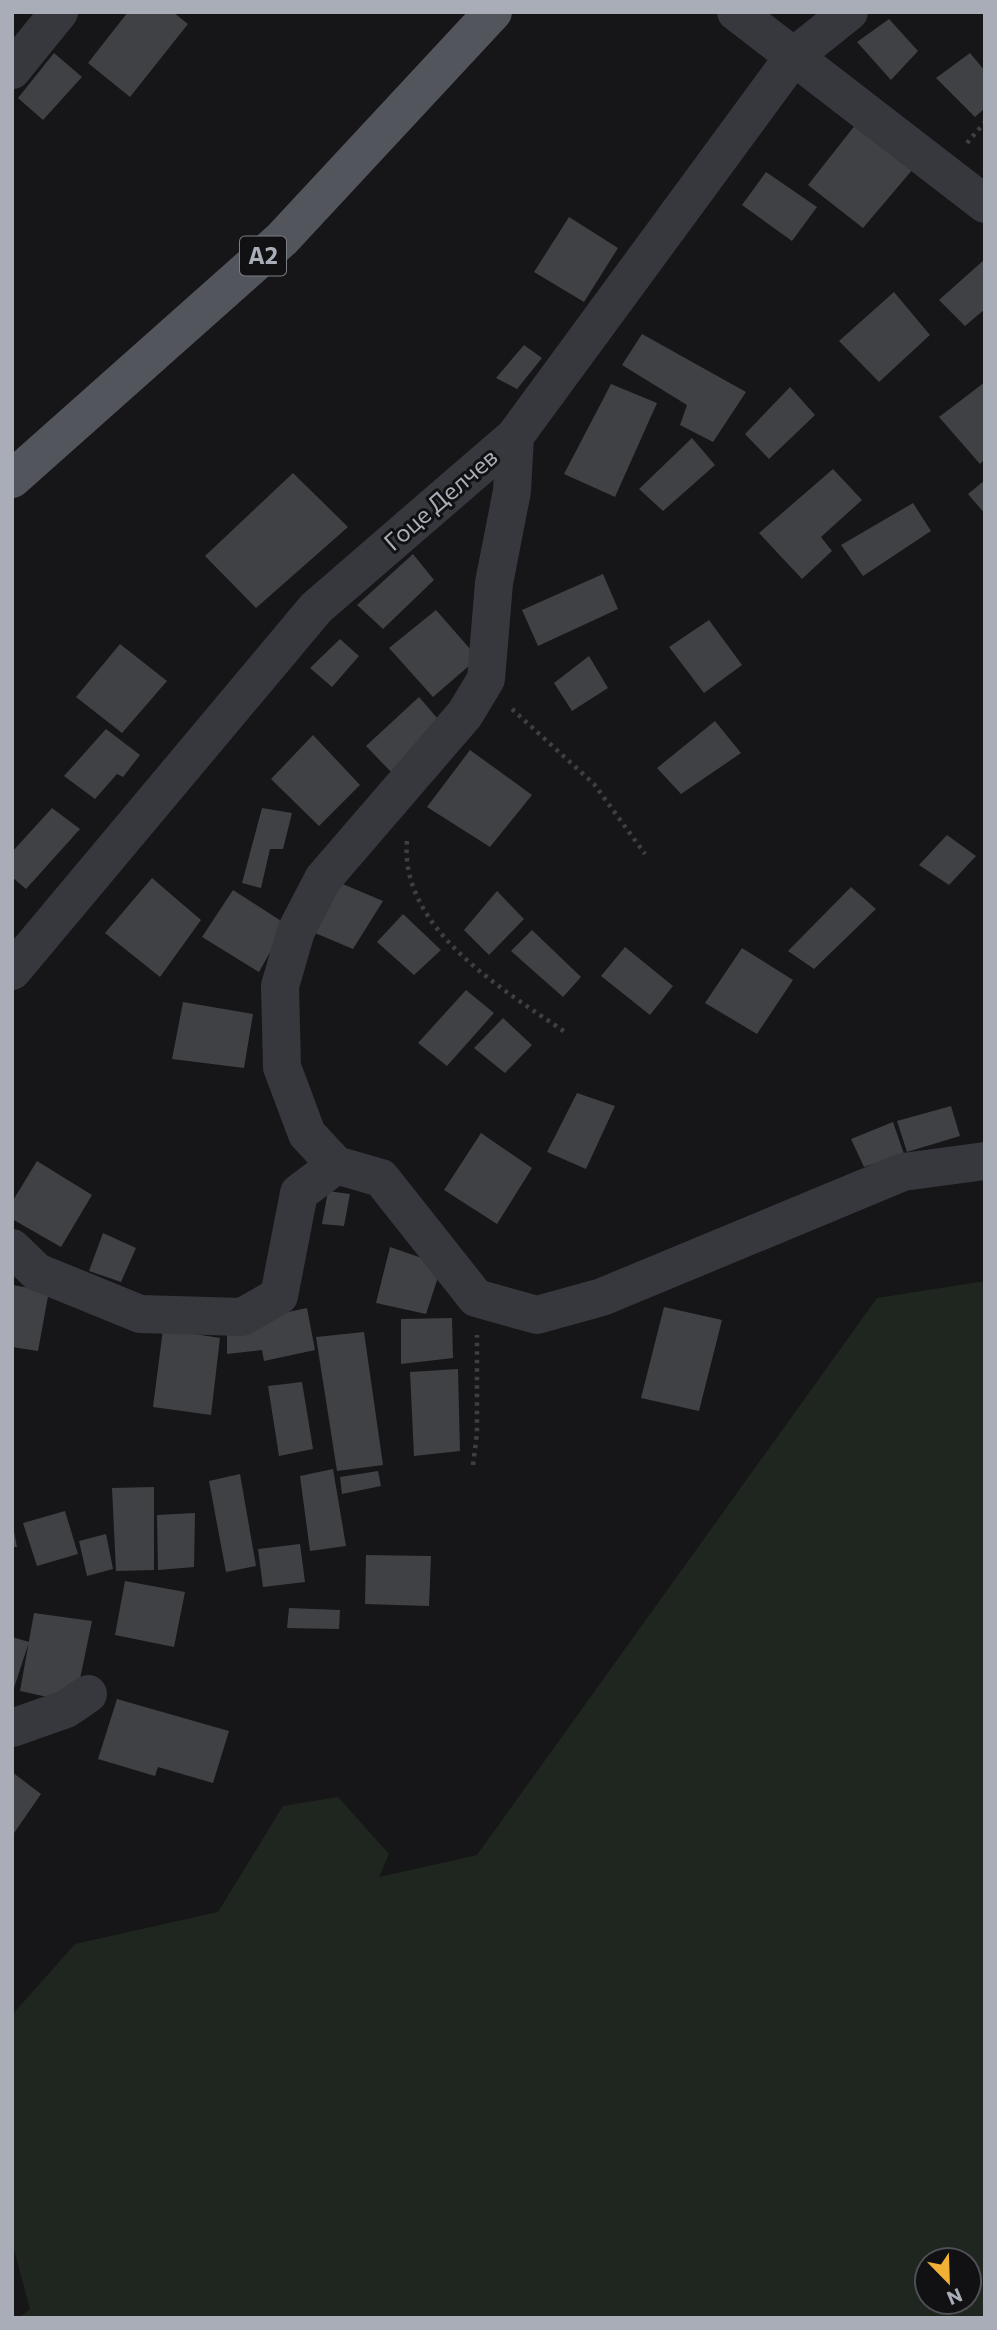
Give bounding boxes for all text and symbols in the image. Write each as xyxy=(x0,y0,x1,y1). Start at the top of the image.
road number: A2 xyxy=(240,236,286,276)
street label: Гоце Делчев xyxy=(377,442,503,556)
north arrow xyxy=(913,2246,983,2316)
text: N xyxy=(944,2284,966,2310)

